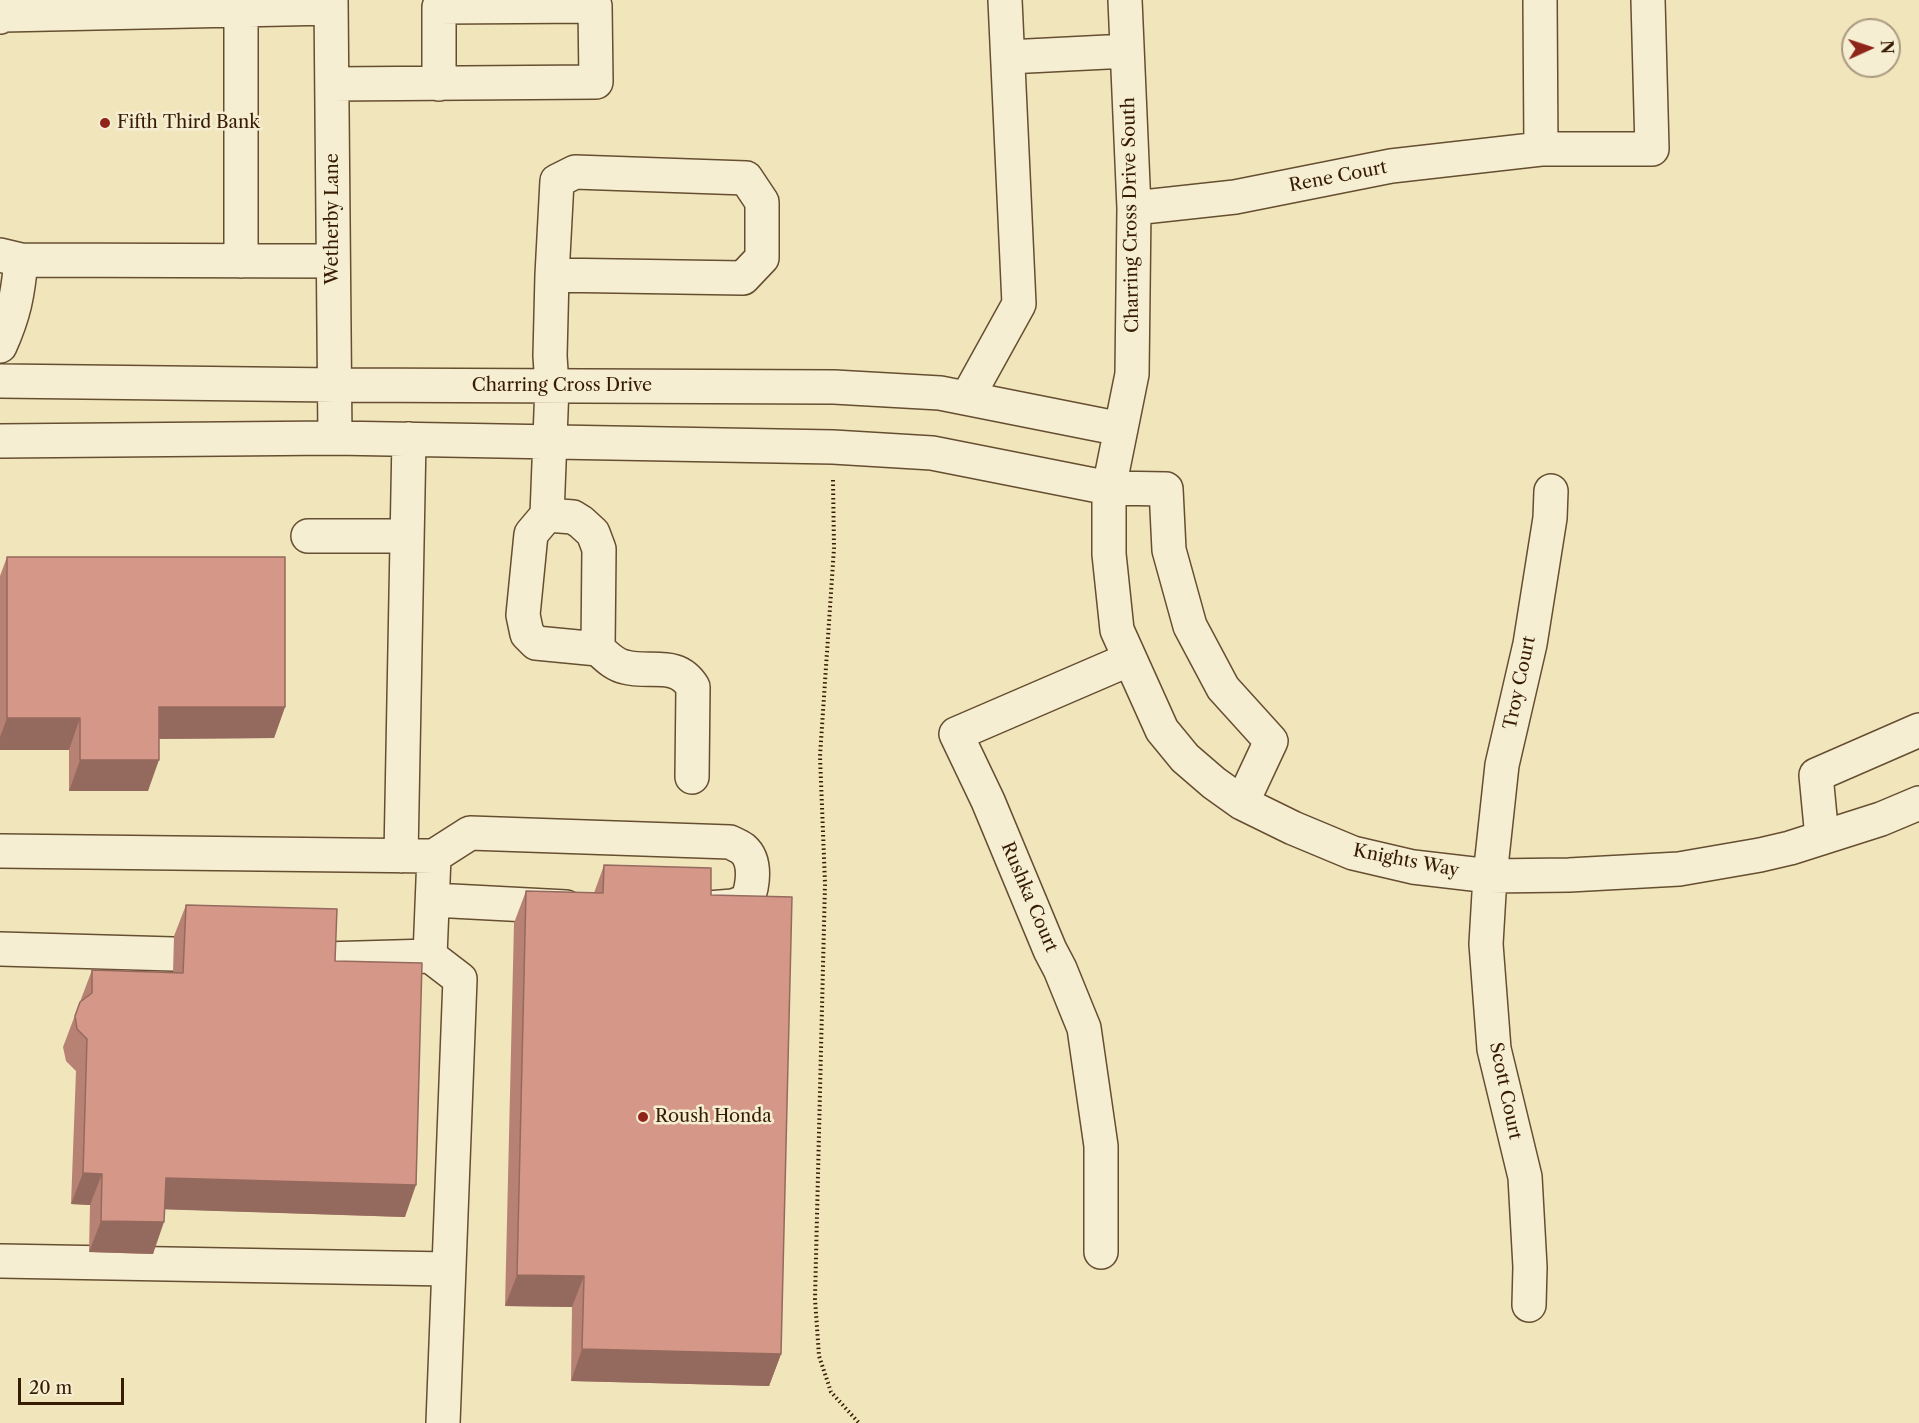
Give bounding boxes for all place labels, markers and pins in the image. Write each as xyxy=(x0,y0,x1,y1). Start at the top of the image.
place label: Fifth Third Bank xyxy=(117,112,260,134)
marker: Fifth Third Bank xyxy=(98,116,112,130)
place label: Roush Honda xyxy=(655,1106,772,1128)
marker: Roush Honda xyxy=(636,1110,650,1124)

